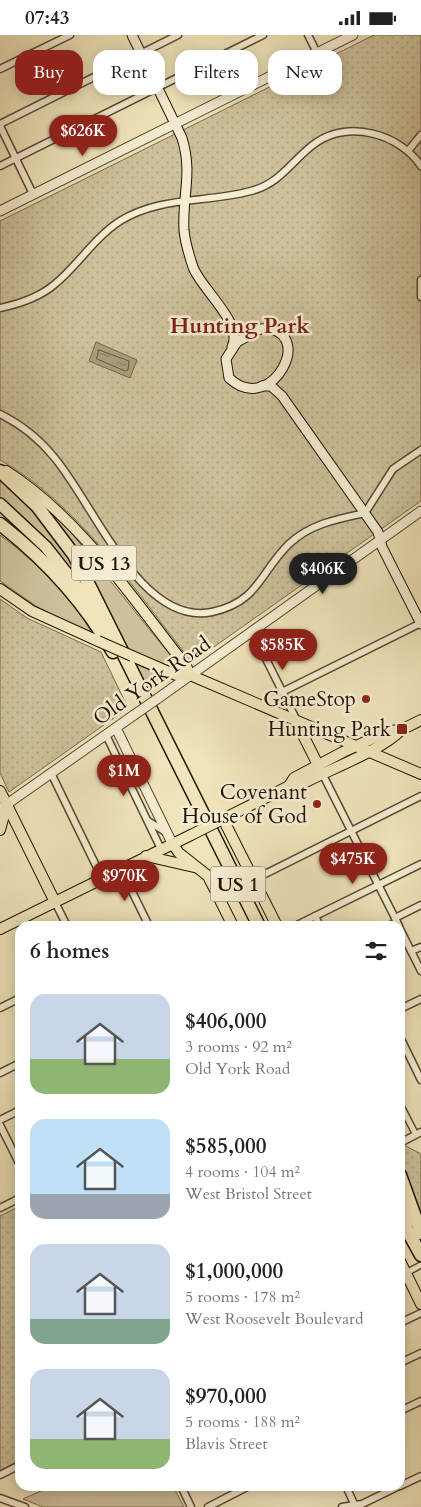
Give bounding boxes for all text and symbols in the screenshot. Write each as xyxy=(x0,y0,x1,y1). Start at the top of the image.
text: 07:43 xyxy=(25,5,69,31)
chip: Buy xyxy=(15,50,83,95)
chip: Rent xyxy=(93,50,165,95)
chip: Filters xyxy=(175,50,258,95)
chip: New xyxy=(268,50,342,95)
pin: $626K xyxy=(48,115,118,157)
text: $626K xyxy=(60,120,106,142)
district label: Hunting Park xyxy=(170,311,310,341)
road number: US 13 xyxy=(72,545,136,581)
pin: $406K xyxy=(288,553,358,595)
text: $406K xyxy=(300,558,346,580)
pin: $585K xyxy=(248,629,318,671)
street label: Old York Road xyxy=(87,630,217,732)
text: $585K xyxy=(260,634,306,656)
place label: GameStop xyxy=(263,685,356,714)
marker: GameStop xyxy=(360,693,372,705)
place label: Hunting Park xyxy=(268,715,392,744)
marker: Hunting Park xyxy=(395,722,409,736)
pin: $1M xyxy=(100,755,148,797)
text: $1M xyxy=(108,760,140,782)
place label: Covenant House of God xyxy=(182,778,307,831)
marker: Covenant House of God xyxy=(311,798,323,810)
pin: $475K xyxy=(318,843,388,885)
text: $475K xyxy=(330,848,376,870)
pin: $970K xyxy=(90,859,160,902)
text: $970K xyxy=(102,865,148,887)
road number: US 1 xyxy=(210,867,266,901)
text: 6 homes xyxy=(30,937,109,966)
icon: filters xyxy=(362,937,390,965)
text: $406,000 xyxy=(185,1007,266,1036)
icon: home xyxy=(70,1014,130,1074)
text: 3 rooms · 92 m² xyxy=(185,1036,292,1058)
text: Old York Road xyxy=(185,1058,290,1080)
text: $585,000 xyxy=(185,1132,266,1161)
icon: home xyxy=(70,1139,130,1199)
text: 4 rooms · 104 m² xyxy=(185,1161,300,1183)
text: West Bristol Street xyxy=(185,1183,312,1205)
text: $1,000,000 xyxy=(185,1257,283,1286)
icon: home xyxy=(70,1264,130,1324)
text: 5 rooms · 178 m² xyxy=(185,1286,300,1308)
text: West Roosevelt Boulevard xyxy=(185,1308,363,1330)
text: $970,000 xyxy=(185,1382,266,1411)
icon: home xyxy=(70,1389,130,1449)
text: 5 rooms · 188 m² xyxy=(185,1411,300,1433)
text: Blavis Street xyxy=(185,1433,268,1455)

